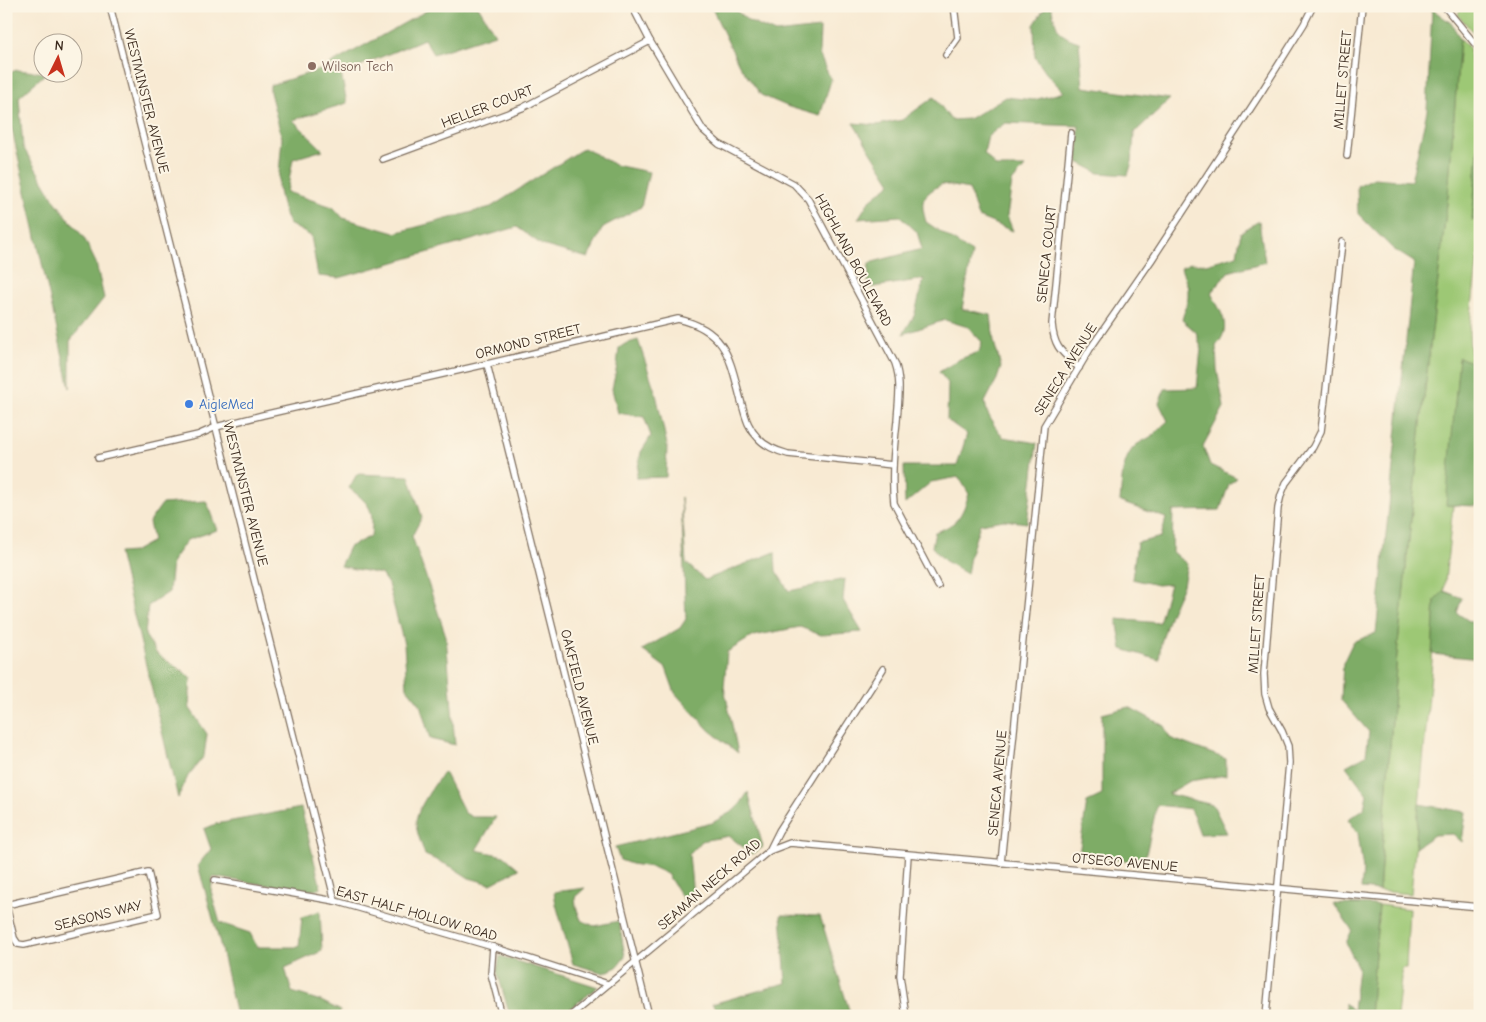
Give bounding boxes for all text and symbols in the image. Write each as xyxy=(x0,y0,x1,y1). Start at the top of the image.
street label: WESTMINSTER AVENUE xyxy=(120,27,173,175)
street label: MILLET STREET xyxy=(1330,29,1355,130)
north arrow xyxy=(32,32,82,82)
text: N xyxy=(54,37,64,54)
place label: Wilson Tech xyxy=(322,58,393,75)
marker: Wilson Tech xyxy=(306,60,318,72)
street label: HELLER COURT xyxy=(439,81,536,132)
street label: HIGHLAND BOULEVARD xyxy=(811,191,896,330)
street label: SENECA COURT xyxy=(1033,204,1060,304)
street label: ORMOND STREET xyxy=(474,320,583,363)
street label: SENECA AVENUE xyxy=(1030,320,1101,419)
place label: AigleMed xyxy=(199,396,254,413)
marker: AigleMed xyxy=(183,398,195,410)
street label: WESTMINSTER AVENUE xyxy=(219,420,272,568)
street label: MILLET STREET xyxy=(1245,573,1268,674)
street label: OAKFIELD AVENUE xyxy=(557,628,602,747)
street label: SENECA AVENUE xyxy=(984,730,1011,837)
street label: SEAMAN NECK ROAD xyxy=(654,835,764,934)
street label: OTSEGO AVENUE xyxy=(1071,849,1179,876)
street label: EAST HALF HOLLOW ROAD xyxy=(334,882,500,945)
street label: SEASONS WAY xyxy=(53,896,144,935)

